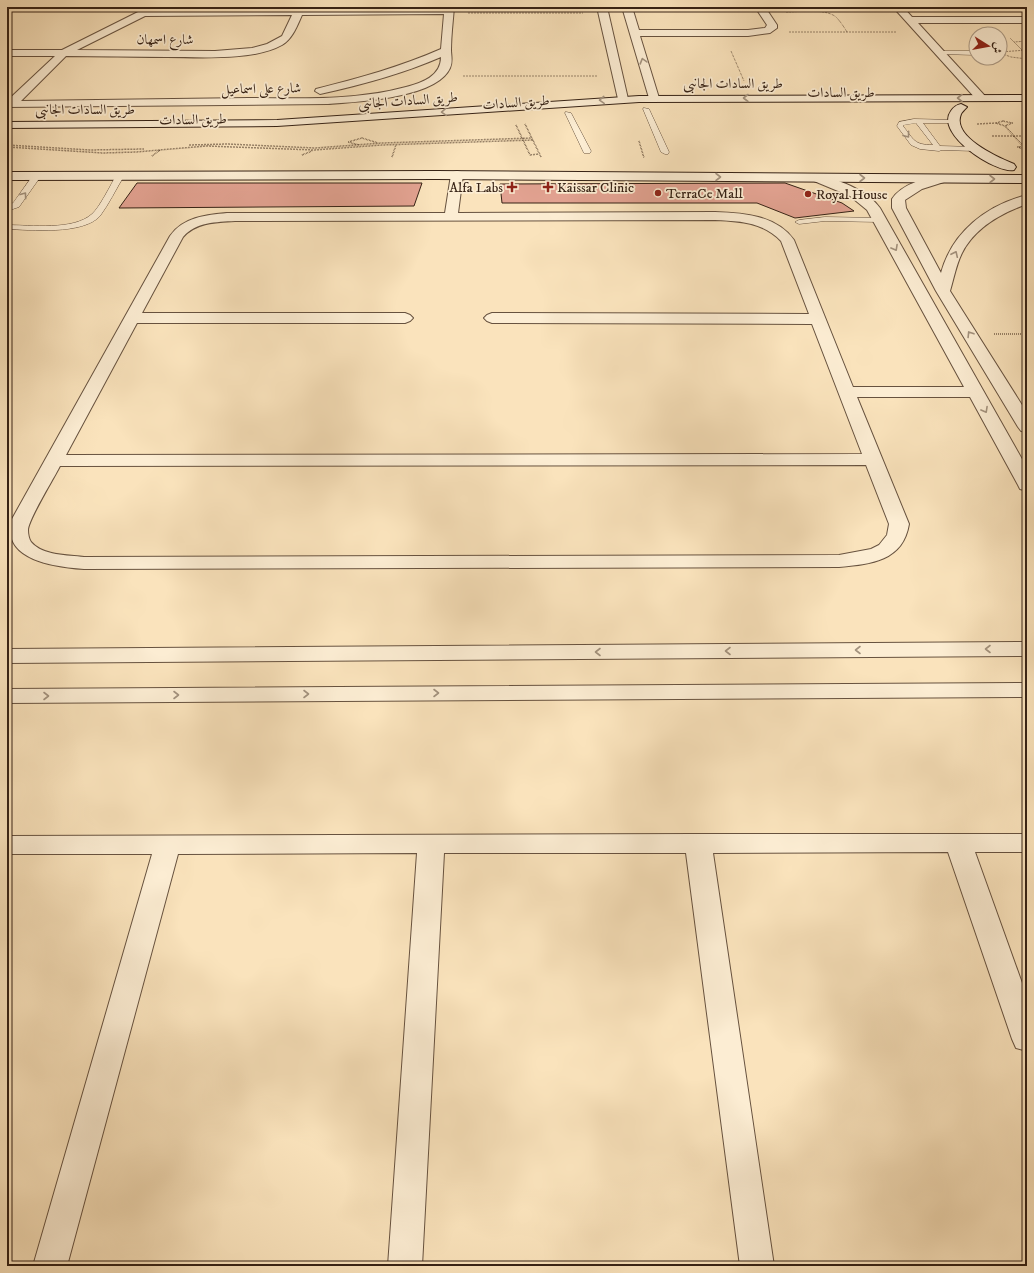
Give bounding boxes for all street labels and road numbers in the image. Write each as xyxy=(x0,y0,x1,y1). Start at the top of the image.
street label: شارع اسمهان xyxy=(137,31,193,51)
street label: طريق السادات الجانبى xyxy=(683,75,783,94)
street label: شارع على اسماعيل xyxy=(221,79,301,101)
street label: طريق السادات xyxy=(807,84,875,102)
street label: طريق السادات الجانبى xyxy=(358,89,459,114)
street label: طريق السادات xyxy=(482,92,550,114)
street label: طريق السادات الجانبى xyxy=(35,101,135,120)
street label: طريق السادات xyxy=(159,110,227,130)

